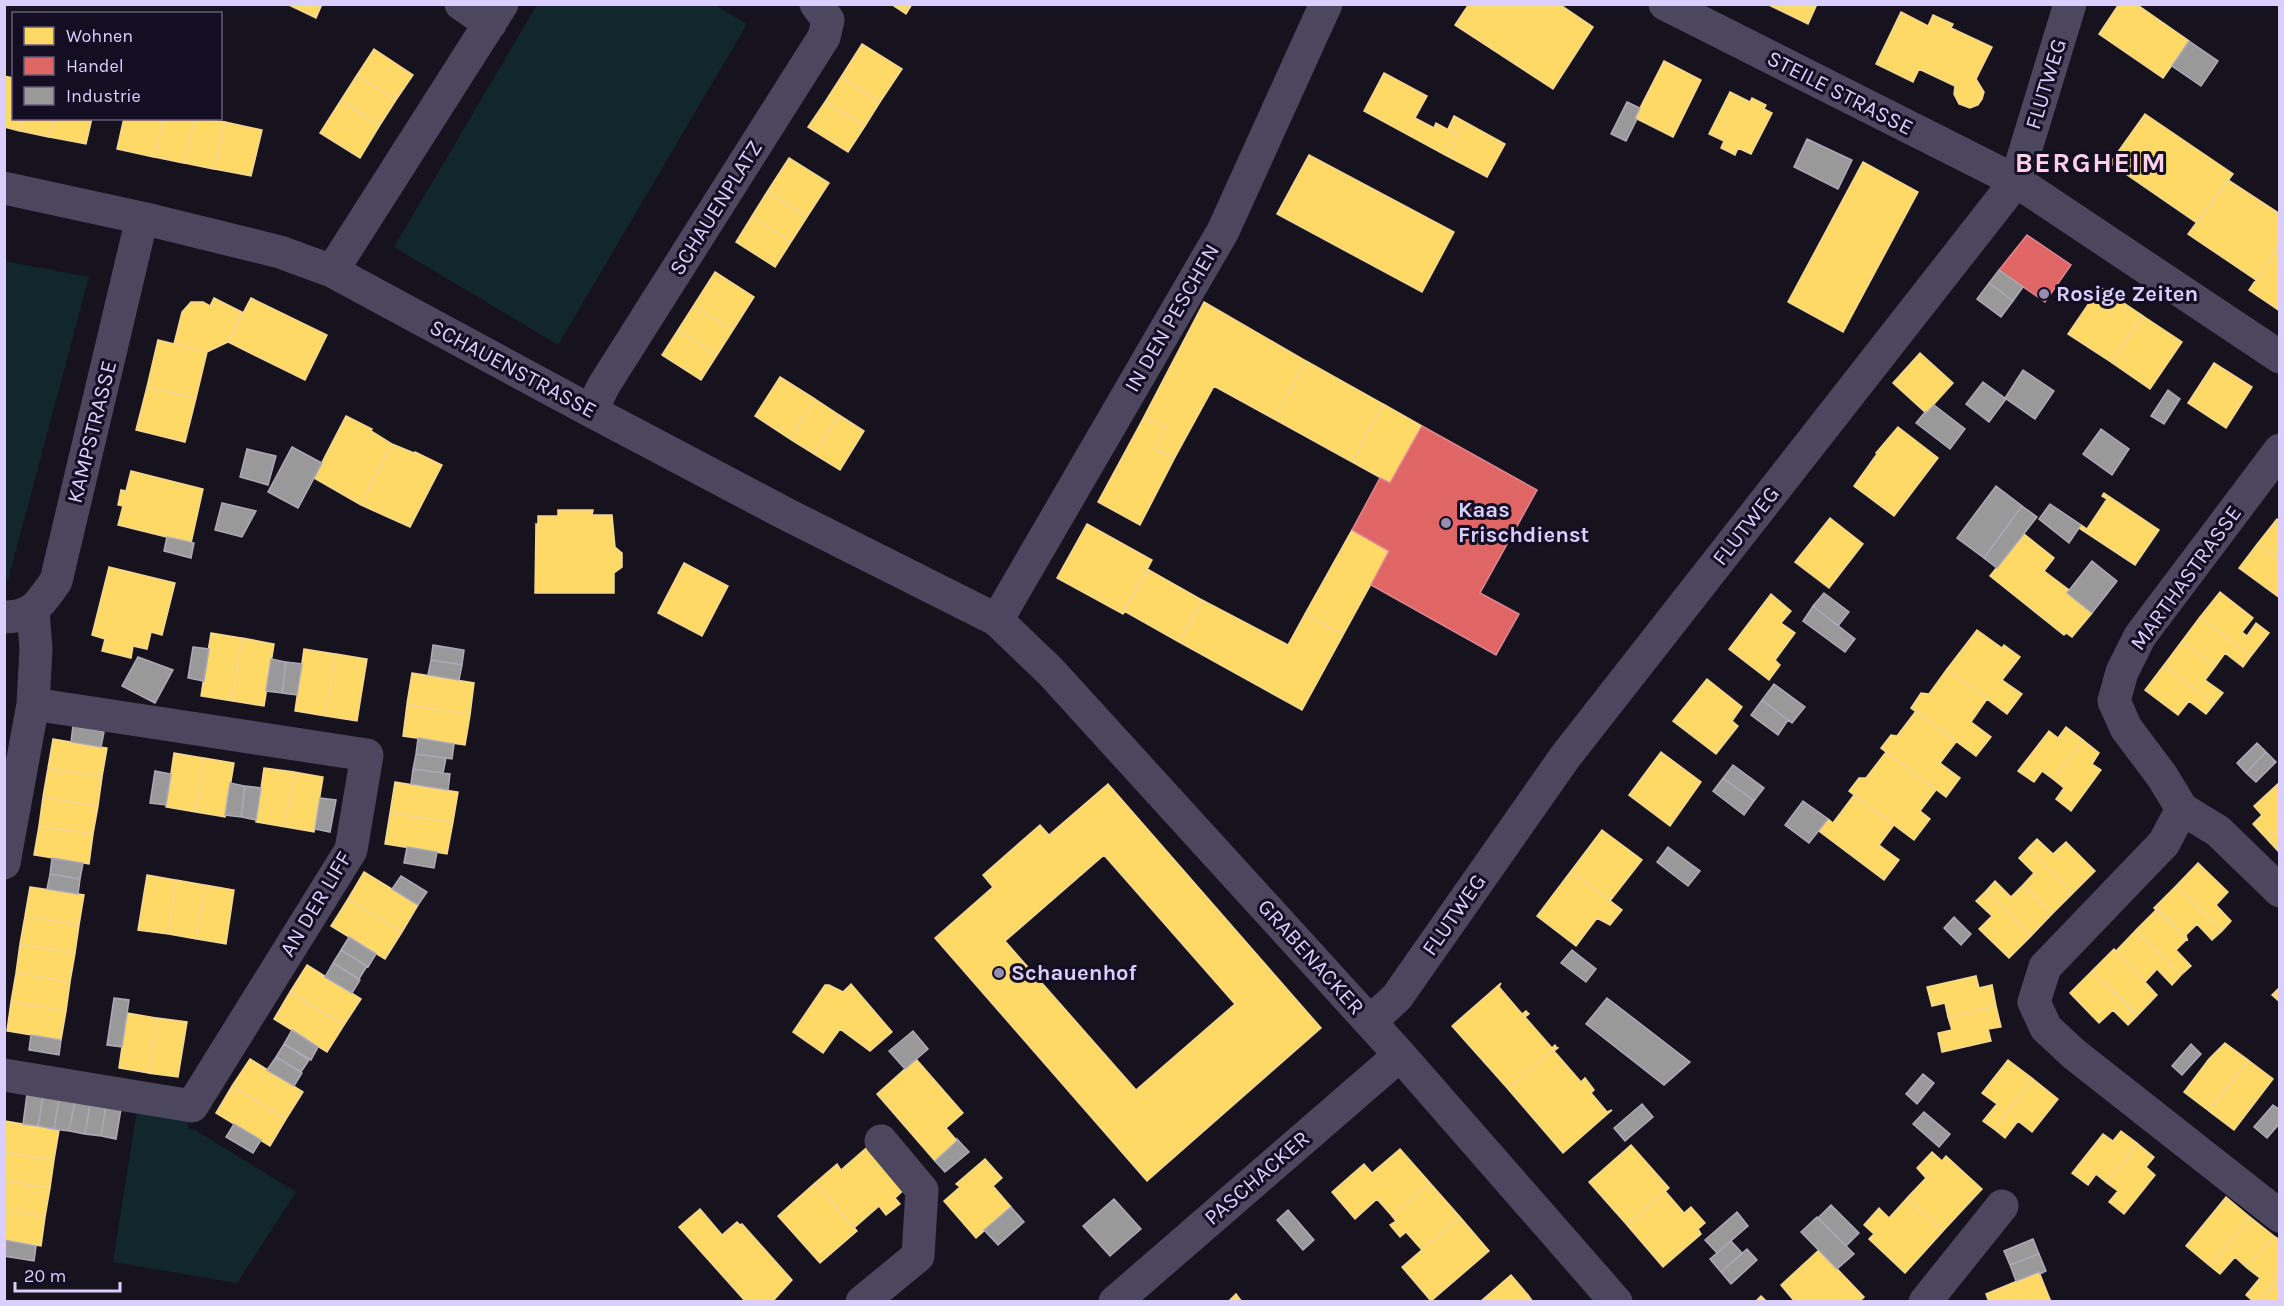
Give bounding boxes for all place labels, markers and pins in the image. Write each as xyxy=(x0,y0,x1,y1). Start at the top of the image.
place label: Rosige Zeiten xyxy=(2056,281,2198,307)
marker: Rosige Zeiten xyxy=(2037,287,2051,301)
place label: Kaas Frischdienst xyxy=(1458,497,1590,548)
marker: Kaas Frischdienst xyxy=(1439,516,1453,530)
place label: Schauenhof xyxy=(1011,960,1138,986)
marker: Schauenhof xyxy=(992,966,1006,980)

